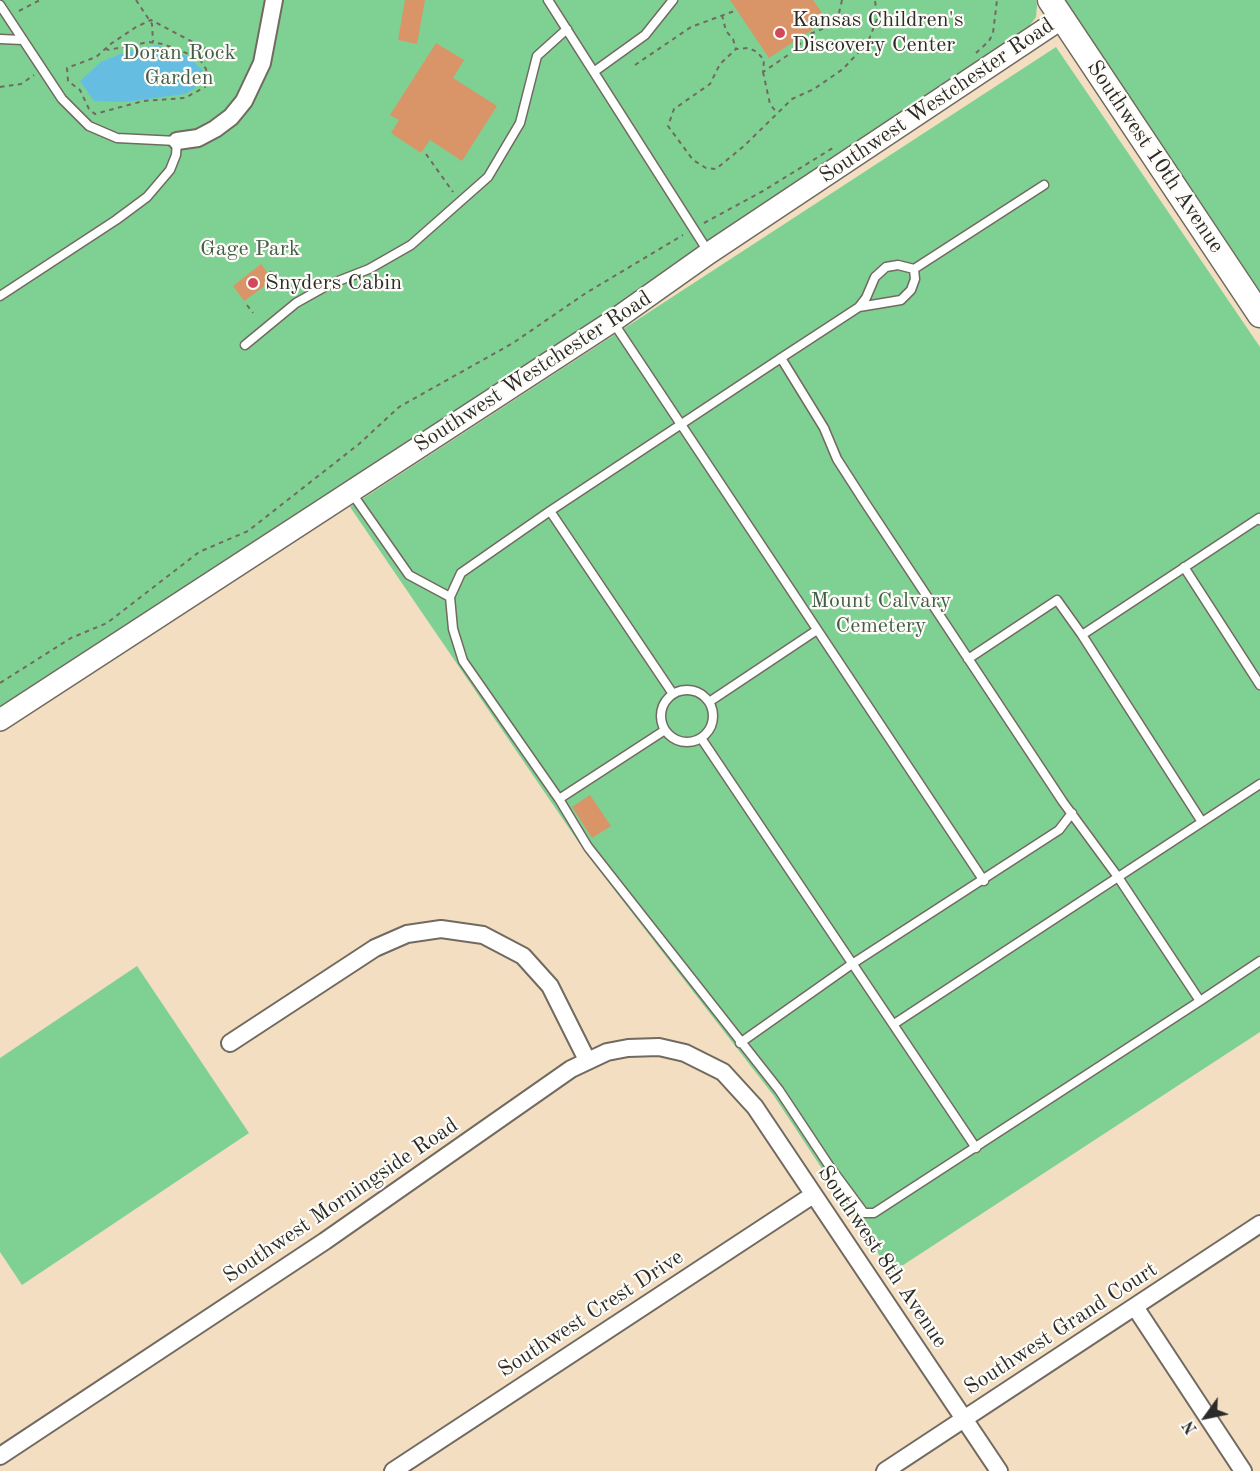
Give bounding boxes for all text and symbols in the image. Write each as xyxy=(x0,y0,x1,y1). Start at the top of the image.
place label: Kansas Children's Discovery Center xyxy=(792,7,963,58)
street label: Southwest Westchester Road xyxy=(815,12,1059,190)
marker: Kansas Children's Discovery Center xyxy=(773,26,787,40)
park label: Doran Rock Garden xyxy=(122,40,236,92)
street label: Southwest 10th Avenue xyxy=(1081,56,1229,258)
park label: Gage Park xyxy=(200,236,300,262)
place label: Snyders Cabin xyxy=(265,270,402,296)
marker: Snyders Cabin xyxy=(246,276,260,290)
street label: Southwest Westchester Road xyxy=(409,285,657,459)
park label: Mount Calvary Cemetery xyxy=(811,588,951,640)
street label: Southwest Morningside Road xyxy=(218,1112,464,1290)
street label: Southwest 8th Avenue xyxy=(811,1161,953,1353)
street label: Southwest Crest Drive xyxy=(493,1244,689,1384)
street label: Southwest Grand Court xyxy=(960,1257,1162,1401)
north arrow xyxy=(1176,1387,1236,1447)
text: N xyxy=(1181,1417,1201,1436)

